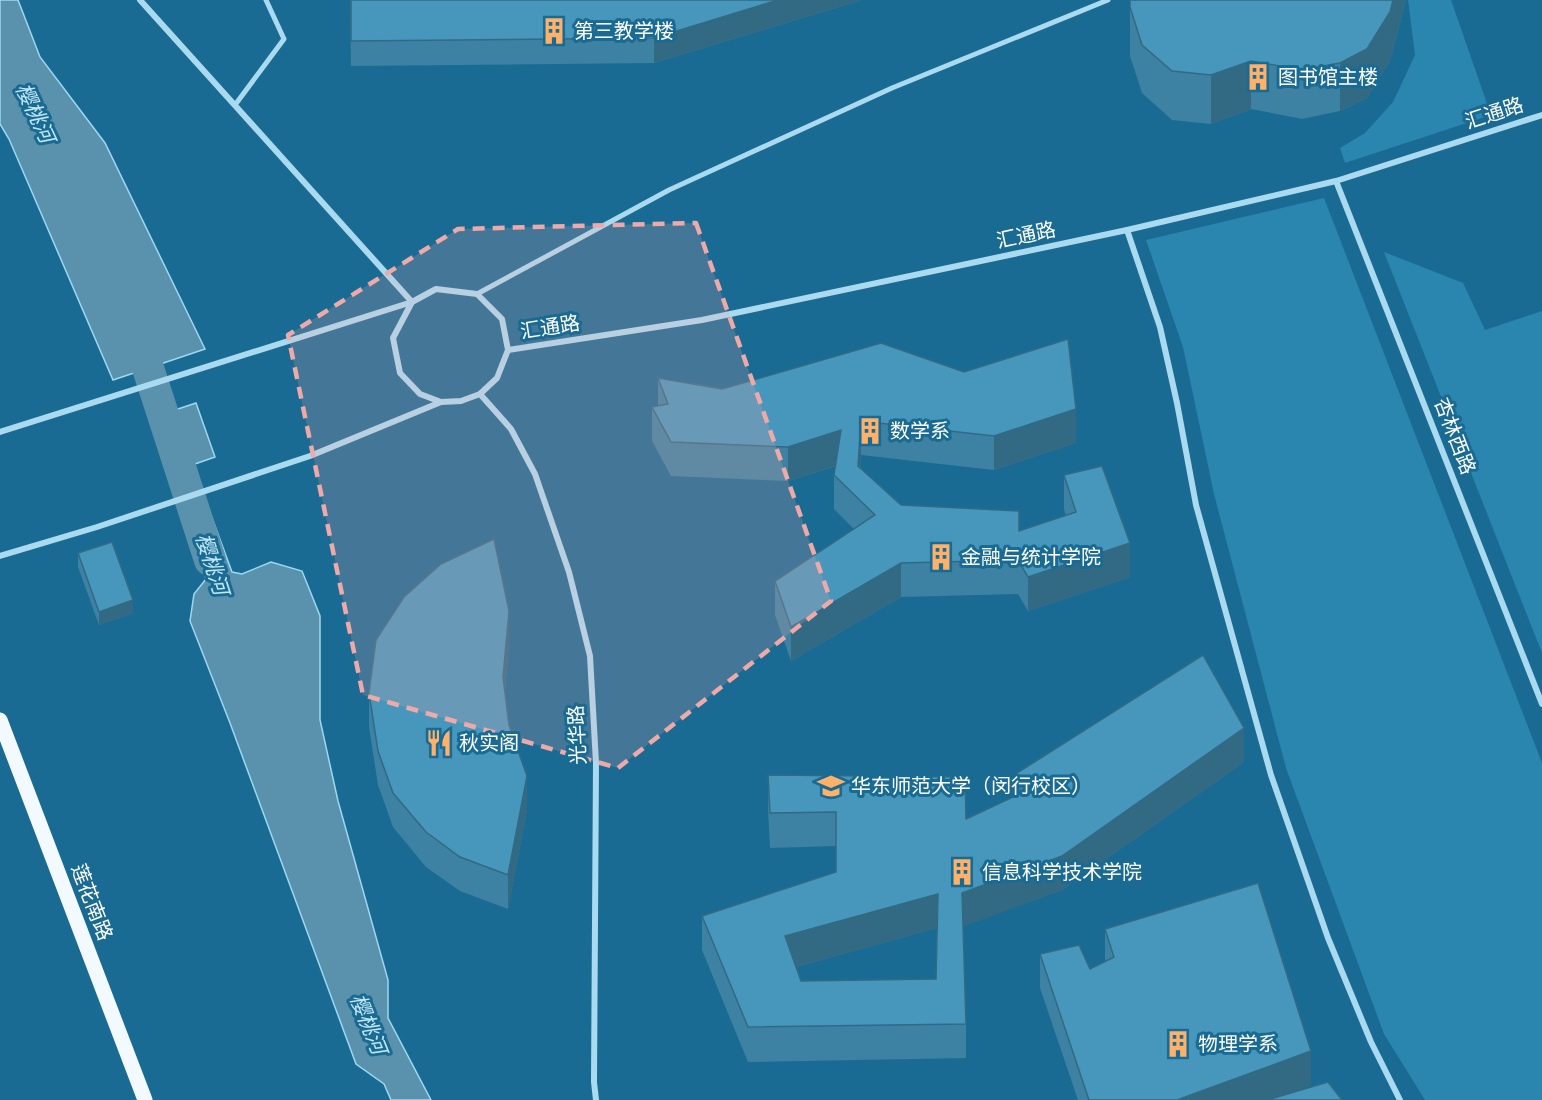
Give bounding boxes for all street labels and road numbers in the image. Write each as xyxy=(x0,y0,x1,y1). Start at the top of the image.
street label: 汇通路 xyxy=(1462,92,1526,134)
street label: 汇通路 xyxy=(994,217,1058,253)
street label: 汇通路 xyxy=(518,310,582,344)
street label: 杏林西路 xyxy=(1429,394,1481,478)
street label: 光华路 xyxy=(563,704,591,766)
street label: 莲花南路 xyxy=(66,860,118,944)

